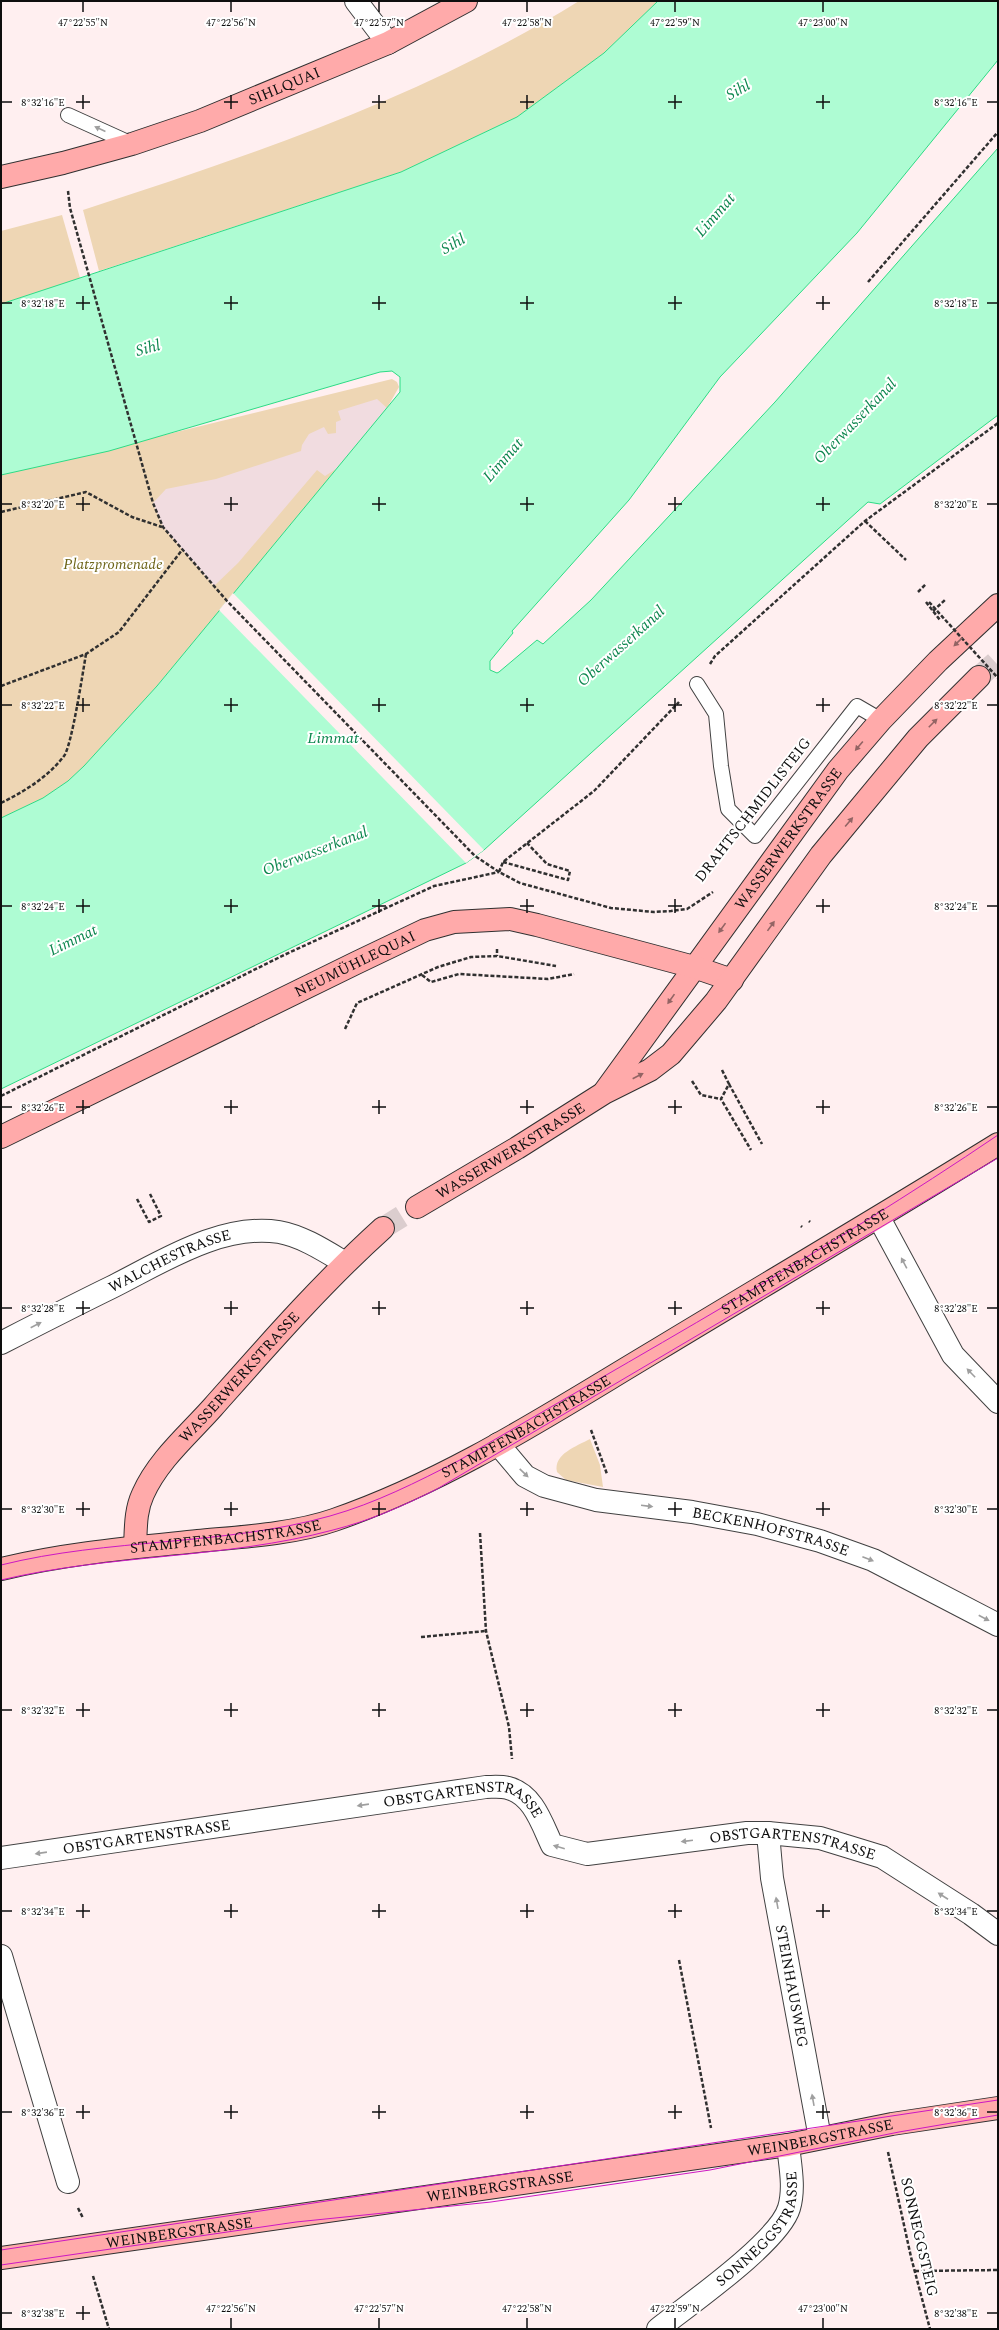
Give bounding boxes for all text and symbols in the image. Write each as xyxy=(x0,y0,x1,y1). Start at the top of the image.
text: 47°22'55"N xyxy=(58,15,108,31)
text: 47°22'56"N xyxy=(206,15,256,31)
text: 47°22'57"N xyxy=(354,15,404,31)
text: 47°22'58"N xyxy=(502,15,552,31)
text: 47°22'59"N xyxy=(650,15,700,31)
text: 47°23'00"N xyxy=(798,15,848,31)
street label: SIHLQUAI xyxy=(245,61,324,111)
water label: Sihl xyxy=(721,73,755,107)
text: 8°32'16"E xyxy=(21,95,65,111)
text: 8°32'16"E xyxy=(934,95,978,111)
one-way arrow xyxy=(94,126,105,132)
water label: Limmat xyxy=(689,187,742,242)
water label: Sihl xyxy=(436,227,470,261)
text: 8°32'18"E xyxy=(21,296,65,312)
text: 8°32'18"E xyxy=(934,296,978,312)
water label: Sihl xyxy=(133,333,163,363)
water label: Oberwasserkanal xyxy=(808,373,902,469)
water label: Limmat xyxy=(477,432,530,487)
text: 8°32'20"E xyxy=(21,497,65,513)
text: 8°32'20"E xyxy=(934,497,978,513)
park label: Platzpromenade xyxy=(63,553,163,576)
water label: Oberwasserkanal xyxy=(572,600,670,692)
one-way arrow xyxy=(953,637,963,646)
text: 8°32'22"E xyxy=(21,698,65,714)
text: 8°32'22"E xyxy=(934,698,978,714)
one-way arrow xyxy=(928,718,938,728)
water label: Limmat xyxy=(307,726,360,750)
street label: DRAHTSCHMIDLISTEIG xyxy=(689,733,817,887)
one-way arrow xyxy=(854,741,863,751)
street label: WASSERWERKSTRASSE xyxy=(729,763,848,914)
one-way arrow xyxy=(845,817,853,827)
water label: Oberwasserkanal xyxy=(259,820,371,882)
text: 8°32'24"E xyxy=(21,899,65,915)
text: 8°32'24"E xyxy=(934,899,978,915)
water label: Limmat xyxy=(45,917,102,962)
one-way arrow xyxy=(767,920,775,931)
one-way arrow xyxy=(718,923,727,934)
street label: NEUMÜHLEQUAI xyxy=(290,925,419,1003)
one-way arrow xyxy=(667,993,676,1004)
one-way arrow xyxy=(633,1073,644,1079)
street label: WASSERWERKSTRASSE xyxy=(431,1096,589,1205)
text: 8°32'26"E xyxy=(21,1100,65,1116)
text: 8°32'26"E xyxy=(934,1100,978,1116)
street label: STAMPFENBACHSTRASSE xyxy=(716,1202,893,1321)
street label: WALCHESTRASSE xyxy=(104,1223,233,1299)
one-way arrow xyxy=(900,1257,907,1269)
text: 8°32'28"E xyxy=(21,1301,65,1317)
text: 8°32'28"E xyxy=(934,1301,978,1317)
street label: WASSERWERKSTRASSE xyxy=(173,1306,305,1448)
one-way arrow xyxy=(30,1322,42,1328)
one-way arrow xyxy=(966,1368,976,1378)
street label: STAMPFENBACHSTRASSE xyxy=(437,1369,615,1484)
one-way arrow xyxy=(519,1468,529,1477)
street label: BECKENHOFSTRASSE xyxy=(690,1501,853,1562)
text: 8°32'30"E xyxy=(21,1502,65,1518)
text: 8°32'30"E xyxy=(934,1502,978,1518)
one-way arrow xyxy=(641,1503,653,1509)
street label: STAMPFENBACHSTRASSE xyxy=(129,1513,324,1559)
one-way arrow xyxy=(863,1556,875,1562)
one-way arrow xyxy=(978,1614,990,1621)
text: 8°32'32"E xyxy=(21,1703,65,1719)
text: 8°32'32"E xyxy=(934,1703,978,1719)
street label: OBSTGARTENSTRASSE xyxy=(382,1775,549,1822)
one-way arrow xyxy=(357,1802,369,1808)
street label: OBSTGARTENSTRASSE xyxy=(61,1813,232,1860)
street label: OBSTGARTENSTRASSE xyxy=(708,1821,879,1866)
one-way arrow xyxy=(681,1838,693,1844)
one-way arrow xyxy=(553,1843,565,1849)
one-way arrow xyxy=(35,1850,47,1856)
one-way arrow xyxy=(938,1892,948,1900)
one-way arrow xyxy=(774,1897,780,1909)
text: 8°32'34"E xyxy=(21,1904,65,1920)
text: 8°32'34"E xyxy=(934,1904,978,1920)
street label: STEINHAUSWEG xyxy=(769,1923,815,2049)
one-way arrow xyxy=(810,2094,816,2106)
text: 8°32'36"E xyxy=(21,2105,65,2121)
text: 8°32'36"E xyxy=(934,2105,978,2121)
street label: WEINBERGSTRASSE xyxy=(746,2113,895,2162)
street label: WEINBERGSTRASSE xyxy=(425,2164,575,2208)
street label: SONNEGGSTRASSE xyxy=(710,2171,803,2292)
street label: SONNEGGSTEIG xyxy=(894,2175,944,2299)
street label: WEINBERGSTRASSE xyxy=(104,2210,254,2254)
text: 47°22'56"N xyxy=(206,2301,256,2317)
text: 47°22'57"N xyxy=(354,2301,404,2317)
text: 47°22'58"N xyxy=(502,2301,552,2317)
text: 47°22'59"N xyxy=(650,2301,700,2317)
text: 47°23'00"N xyxy=(798,2301,848,2317)
text: 8°32'38"E xyxy=(21,2306,65,2322)
text: 8°32'38"E xyxy=(934,2306,978,2322)

